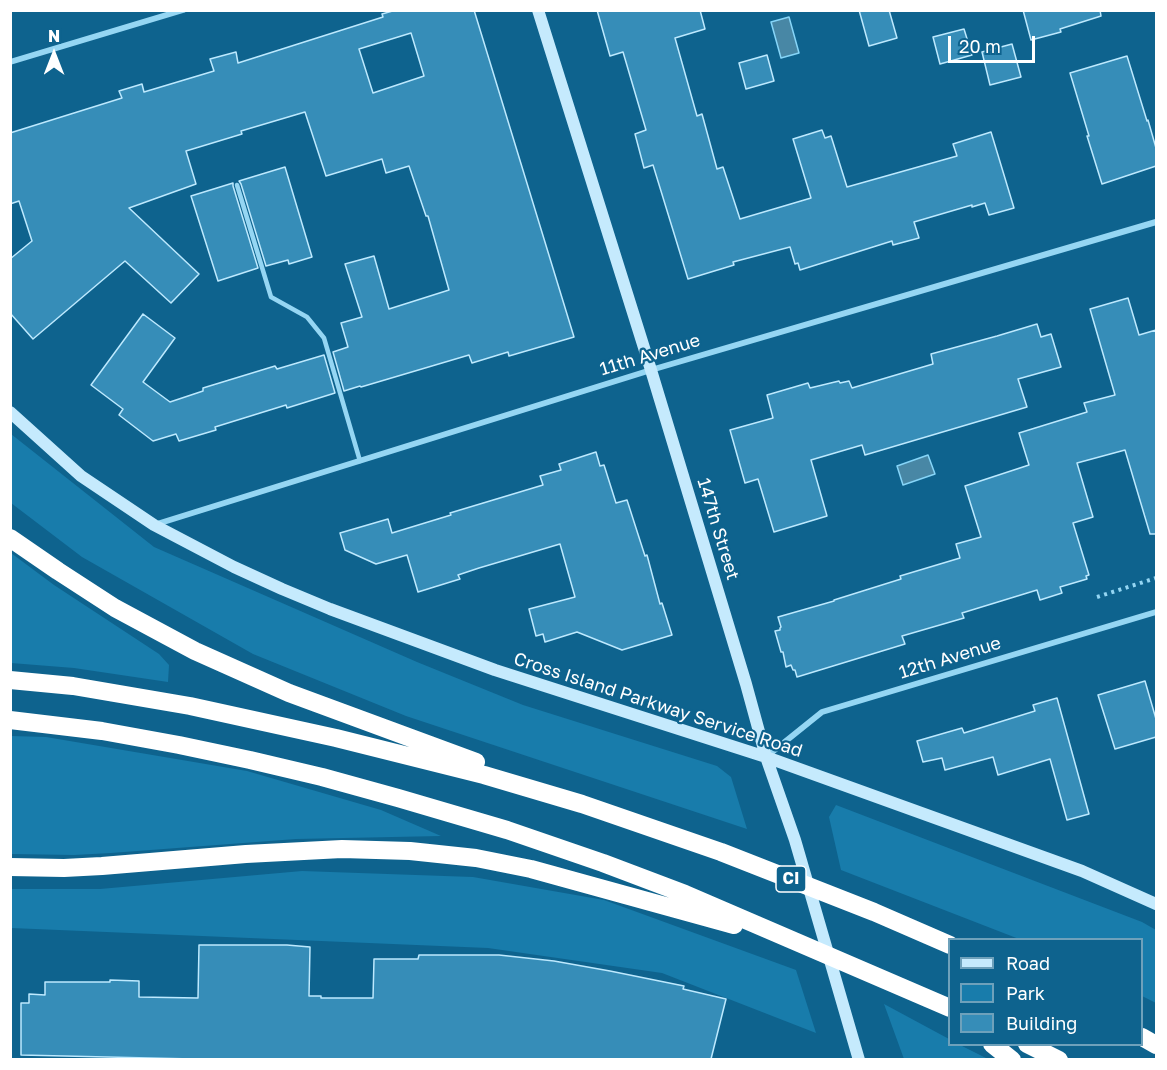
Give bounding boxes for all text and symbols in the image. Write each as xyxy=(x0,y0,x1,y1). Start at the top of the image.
north arrow xyxy=(24,24,84,84)
scale bar xyxy=(951,24,1038,62)
text: N xyxy=(48,26,60,46)
text: 20 m xyxy=(959,35,1001,57)
street label: 11th Avenue xyxy=(597,330,703,380)
street label: 147th Street xyxy=(692,475,744,583)
street label: 12th Avenue xyxy=(896,632,1004,684)
street label: Cross Island Parkway Service Road xyxy=(511,648,805,762)
road number: CI xyxy=(776,866,806,892)
legend xyxy=(948,938,1143,1046)
text: Road xyxy=(1006,952,1050,974)
text: Park xyxy=(1006,982,1045,1004)
text: Building xyxy=(1006,1012,1077,1034)

